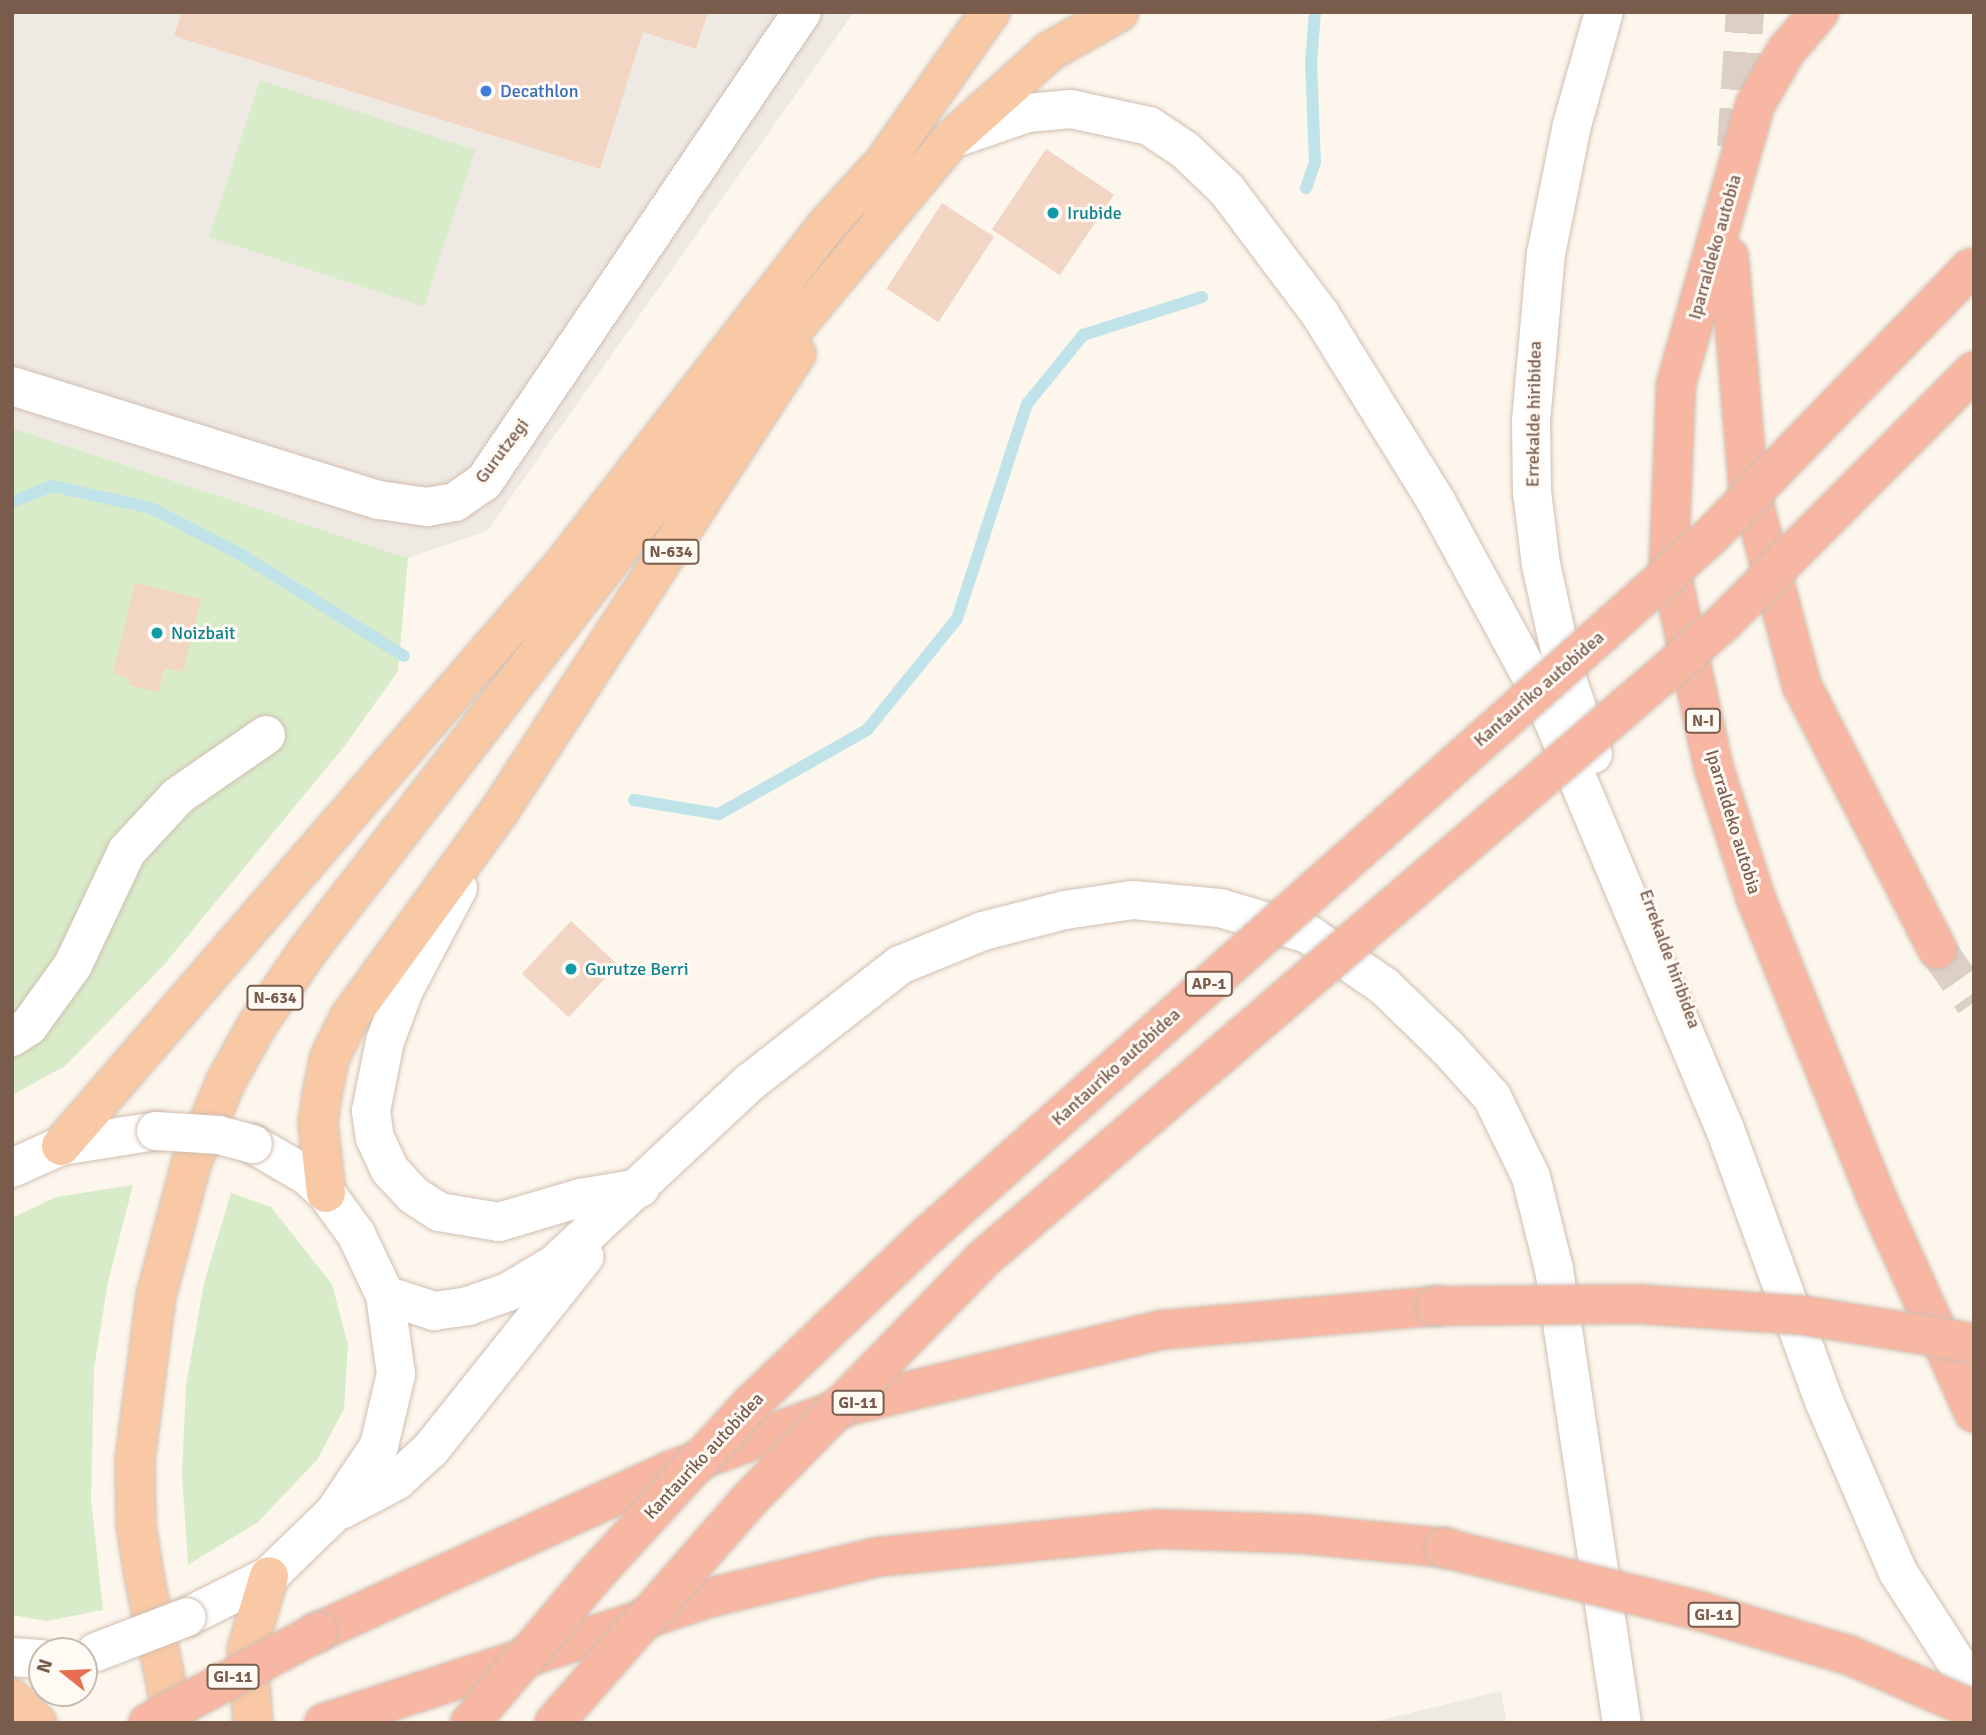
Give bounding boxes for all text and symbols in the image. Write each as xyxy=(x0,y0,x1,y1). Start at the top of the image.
place label: Decathlon xyxy=(500,80,578,102)
marker: Decathlon xyxy=(478,83,494,99)
street label: Iparraldeko autobia xyxy=(1684,172,1746,322)
place label: Irubide xyxy=(1067,202,1122,224)
marker: Irubide xyxy=(1045,205,1061,221)
street label: Errekalde hiribidea xyxy=(1522,341,1546,487)
street label: Gurutzegi xyxy=(471,414,533,488)
road number: N-634 xyxy=(641,540,701,565)
place label: Noizbait xyxy=(171,622,235,644)
marker: Noizbait xyxy=(149,625,165,641)
street label: Kantauriko autobidea xyxy=(1470,627,1608,751)
road number: N-I xyxy=(1684,708,1722,734)
street label: Iparraldeko autobia xyxy=(1701,747,1765,897)
street label: Errekalde hiribidea xyxy=(1635,886,1705,1032)
place label: Gurutze Berri xyxy=(585,958,689,980)
marker: Gurutze Berri xyxy=(563,961,579,977)
road number: AP-1 xyxy=(1184,972,1234,996)
road number: N-634 xyxy=(245,986,305,1010)
street label: Kantauriko autobidea xyxy=(1047,1004,1185,1130)
street label: Kantauriko autobidea xyxy=(640,1388,768,1524)
road number: GI-11 xyxy=(830,1390,886,1415)
road number: GI-11 xyxy=(1686,1602,1742,1628)
north arrow xyxy=(28,1637,98,1707)
text: N xyxy=(31,1656,58,1676)
road number: GI-11 xyxy=(205,1665,261,1690)

